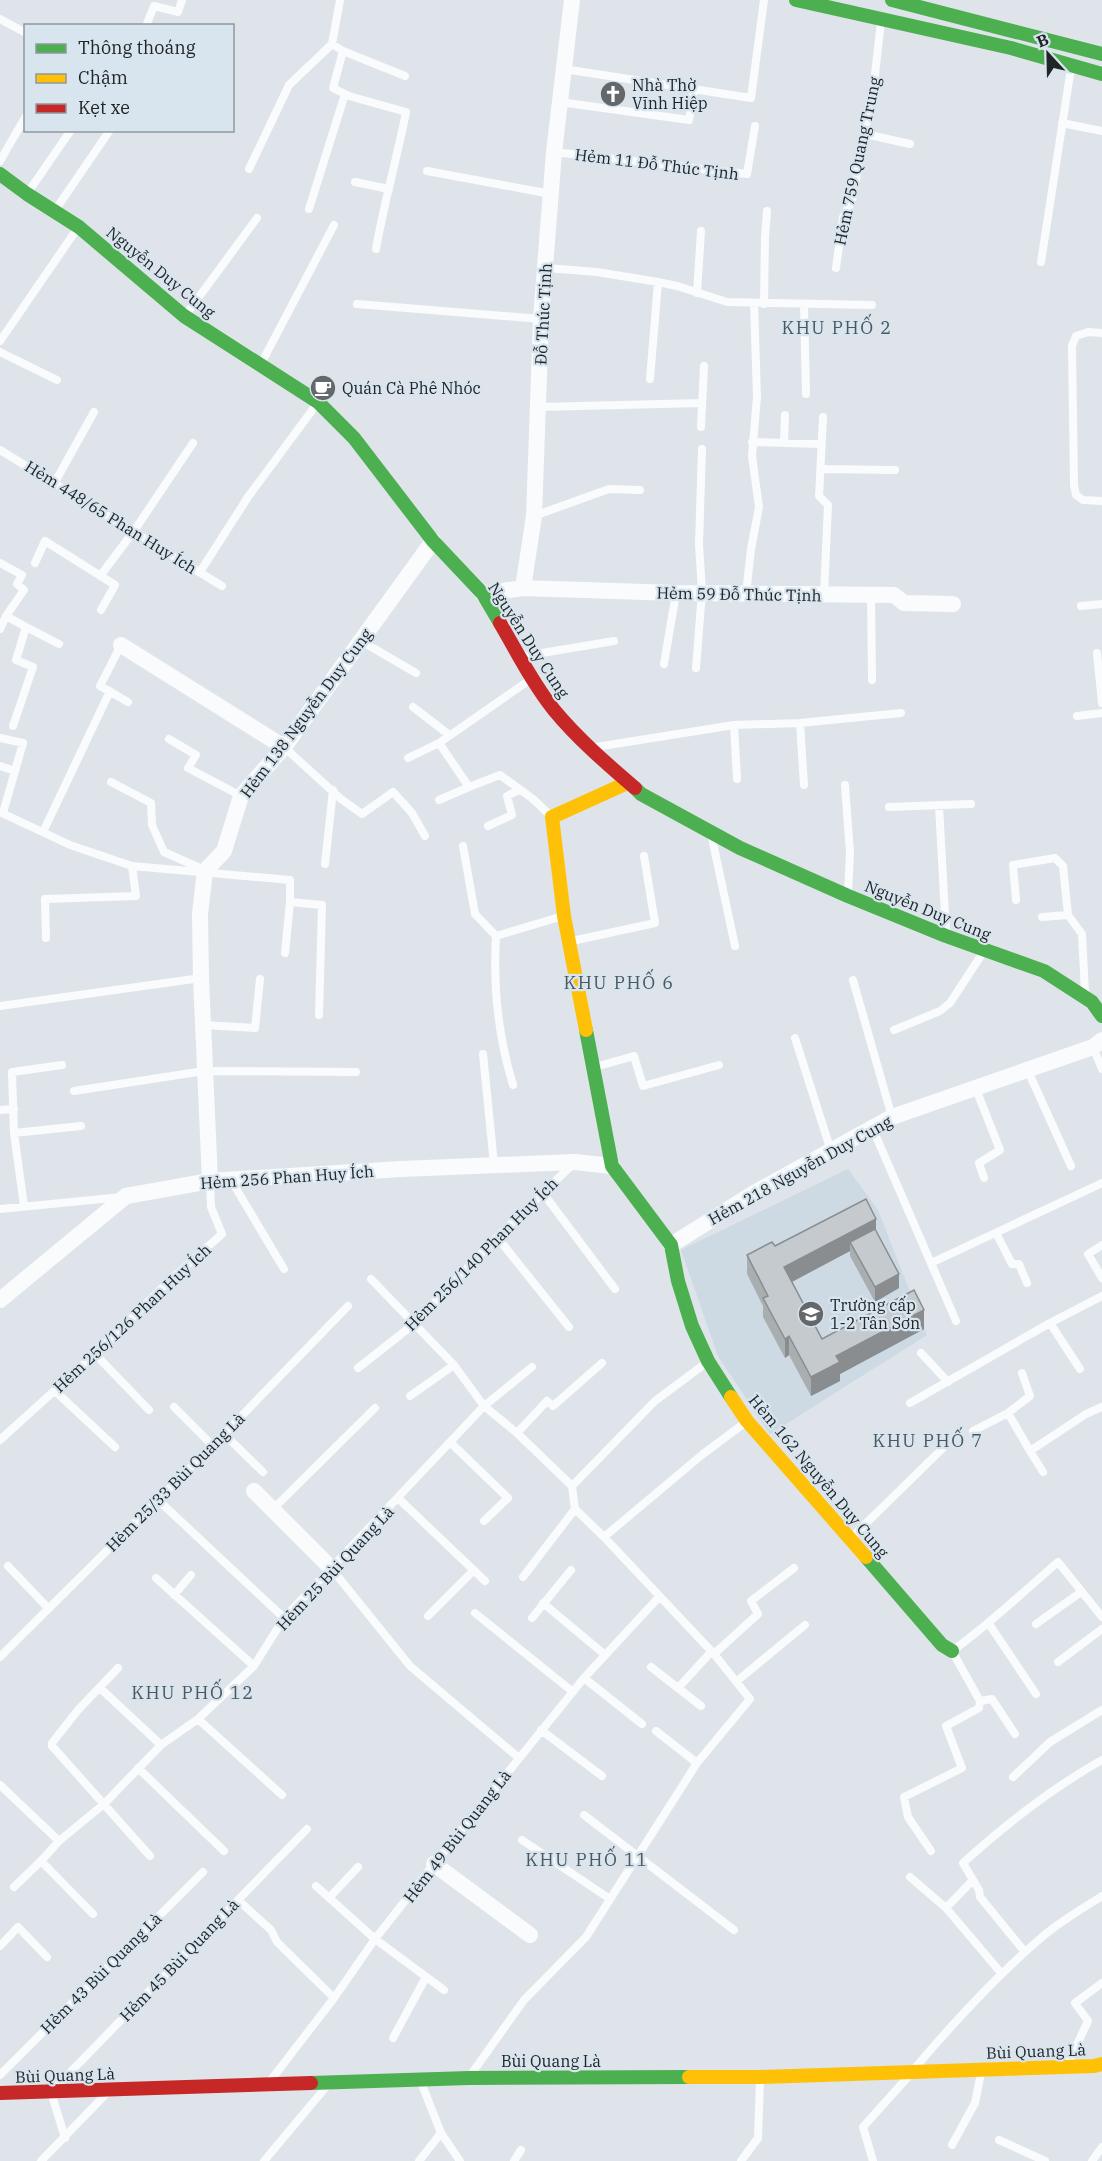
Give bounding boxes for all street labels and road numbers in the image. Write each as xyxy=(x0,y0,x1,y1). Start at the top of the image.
street label: Hẻm 759 Quang Trung xyxy=(829,75,885,247)
street label: Hẻm 11 Đỗ Thúc Tịnh xyxy=(574,144,740,184)
street label: Nguyễn Duy Cung xyxy=(102,222,220,322)
street label: Đỗ Thúc Tịnh xyxy=(530,263,556,365)
street label: Hẻm 448/65 Phan Huy Ích xyxy=(21,455,201,578)
street label: Nguyễn Duy Cung xyxy=(484,578,574,702)
street label: Hẻm 59 Đỗ Thúc Tịnh xyxy=(656,583,822,605)
street label: Hẻm 138 Nguyễn Duy Cung xyxy=(236,624,376,802)
street label: Nguyễn Duy Cung xyxy=(862,876,994,945)
street label: Hẻm 218 Nguyễn Duy Cung xyxy=(705,1111,896,1229)
street label: Hẻm 256 Phan Huy Ích xyxy=(200,1160,374,1193)
street label: Hẻm 256/140 Phan Huy Ích xyxy=(400,1173,562,1335)
street label: Hẻm 256/126 Phan Huy Ích xyxy=(48,1239,215,1396)
street label: Hẻm 162 Nguyễn Duy Cung xyxy=(745,1390,893,1562)
street label: Hẻm 25/33 Bùi Quang Là xyxy=(101,1408,249,1556)
street label: Hẻm 25 Bùi Quang Là xyxy=(272,1501,398,1635)
street label: Hẻm 49 Bùi Quang Là xyxy=(399,1765,515,1906)
street label: Hẻm 45 Bùi Quang Là xyxy=(115,1894,243,2026)
street label: Hẻm 43 Bùi Quang Là xyxy=(36,1908,166,2038)
street label: Bùi Quang Là xyxy=(986,2039,1087,2063)
street label: Bùi Quang Là xyxy=(501,2051,601,2071)
street label: Bùi Quang Là xyxy=(15,2063,116,2087)

